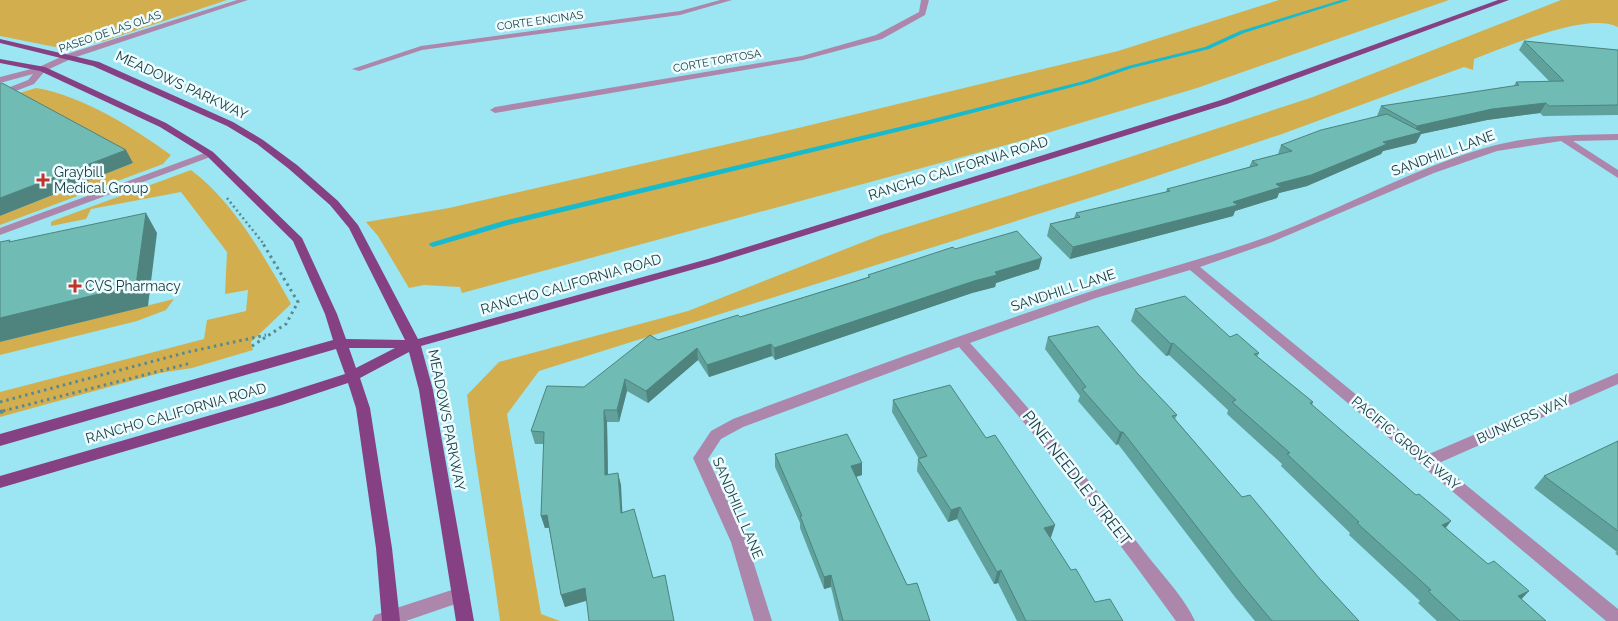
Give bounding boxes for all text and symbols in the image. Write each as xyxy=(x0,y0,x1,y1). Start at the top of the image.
street label: PASEO DE LAS OLAS xyxy=(57,8,163,56)
street label: CORTE ENCINAS xyxy=(496,8,584,33)
street label: MEADOWS PARKWAY xyxy=(113,47,251,123)
street label: CORTE TORTOSA xyxy=(672,47,763,75)
street label: SANDHILL LANE xyxy=(1389,127,1497,179)
street label: RANCHO CALIFORNIA ROAD xyxy=(866,133,1050,203)
place label: Graybill Medical Group xyxy=(54,164,149,196)
marker: Graybill Medical Group xyxy=(36,173,50,187)
street label: RANCHO CALIFORNIA ROAD xyxy=(479,250,663,318)
street label: SANDHILL LANE xyxy=(1009,266,1117,314)
place label: CVS Pharmacy xyxy=(85,278,181,294)
marker: CVS Pharmacy xyxy=(69,280,81,292)
street label: MEADOWS PARKWAY xyxy=(425,348,469,492)
street label: RANCHO CALIFORNIA ROAD xyxy=(84,379,268,447)
street label: BUNKERS WAY xyxy=(1474,391,1572,447)
street label: PACIFIC GROVE WAY xyxy=(1348,393,1464,493)
street label: PINE NEEDLE STREET xyxy=(1019,407,1136,549)
street label: SANDHILL LANE xyxy=(709,455,767,561)

